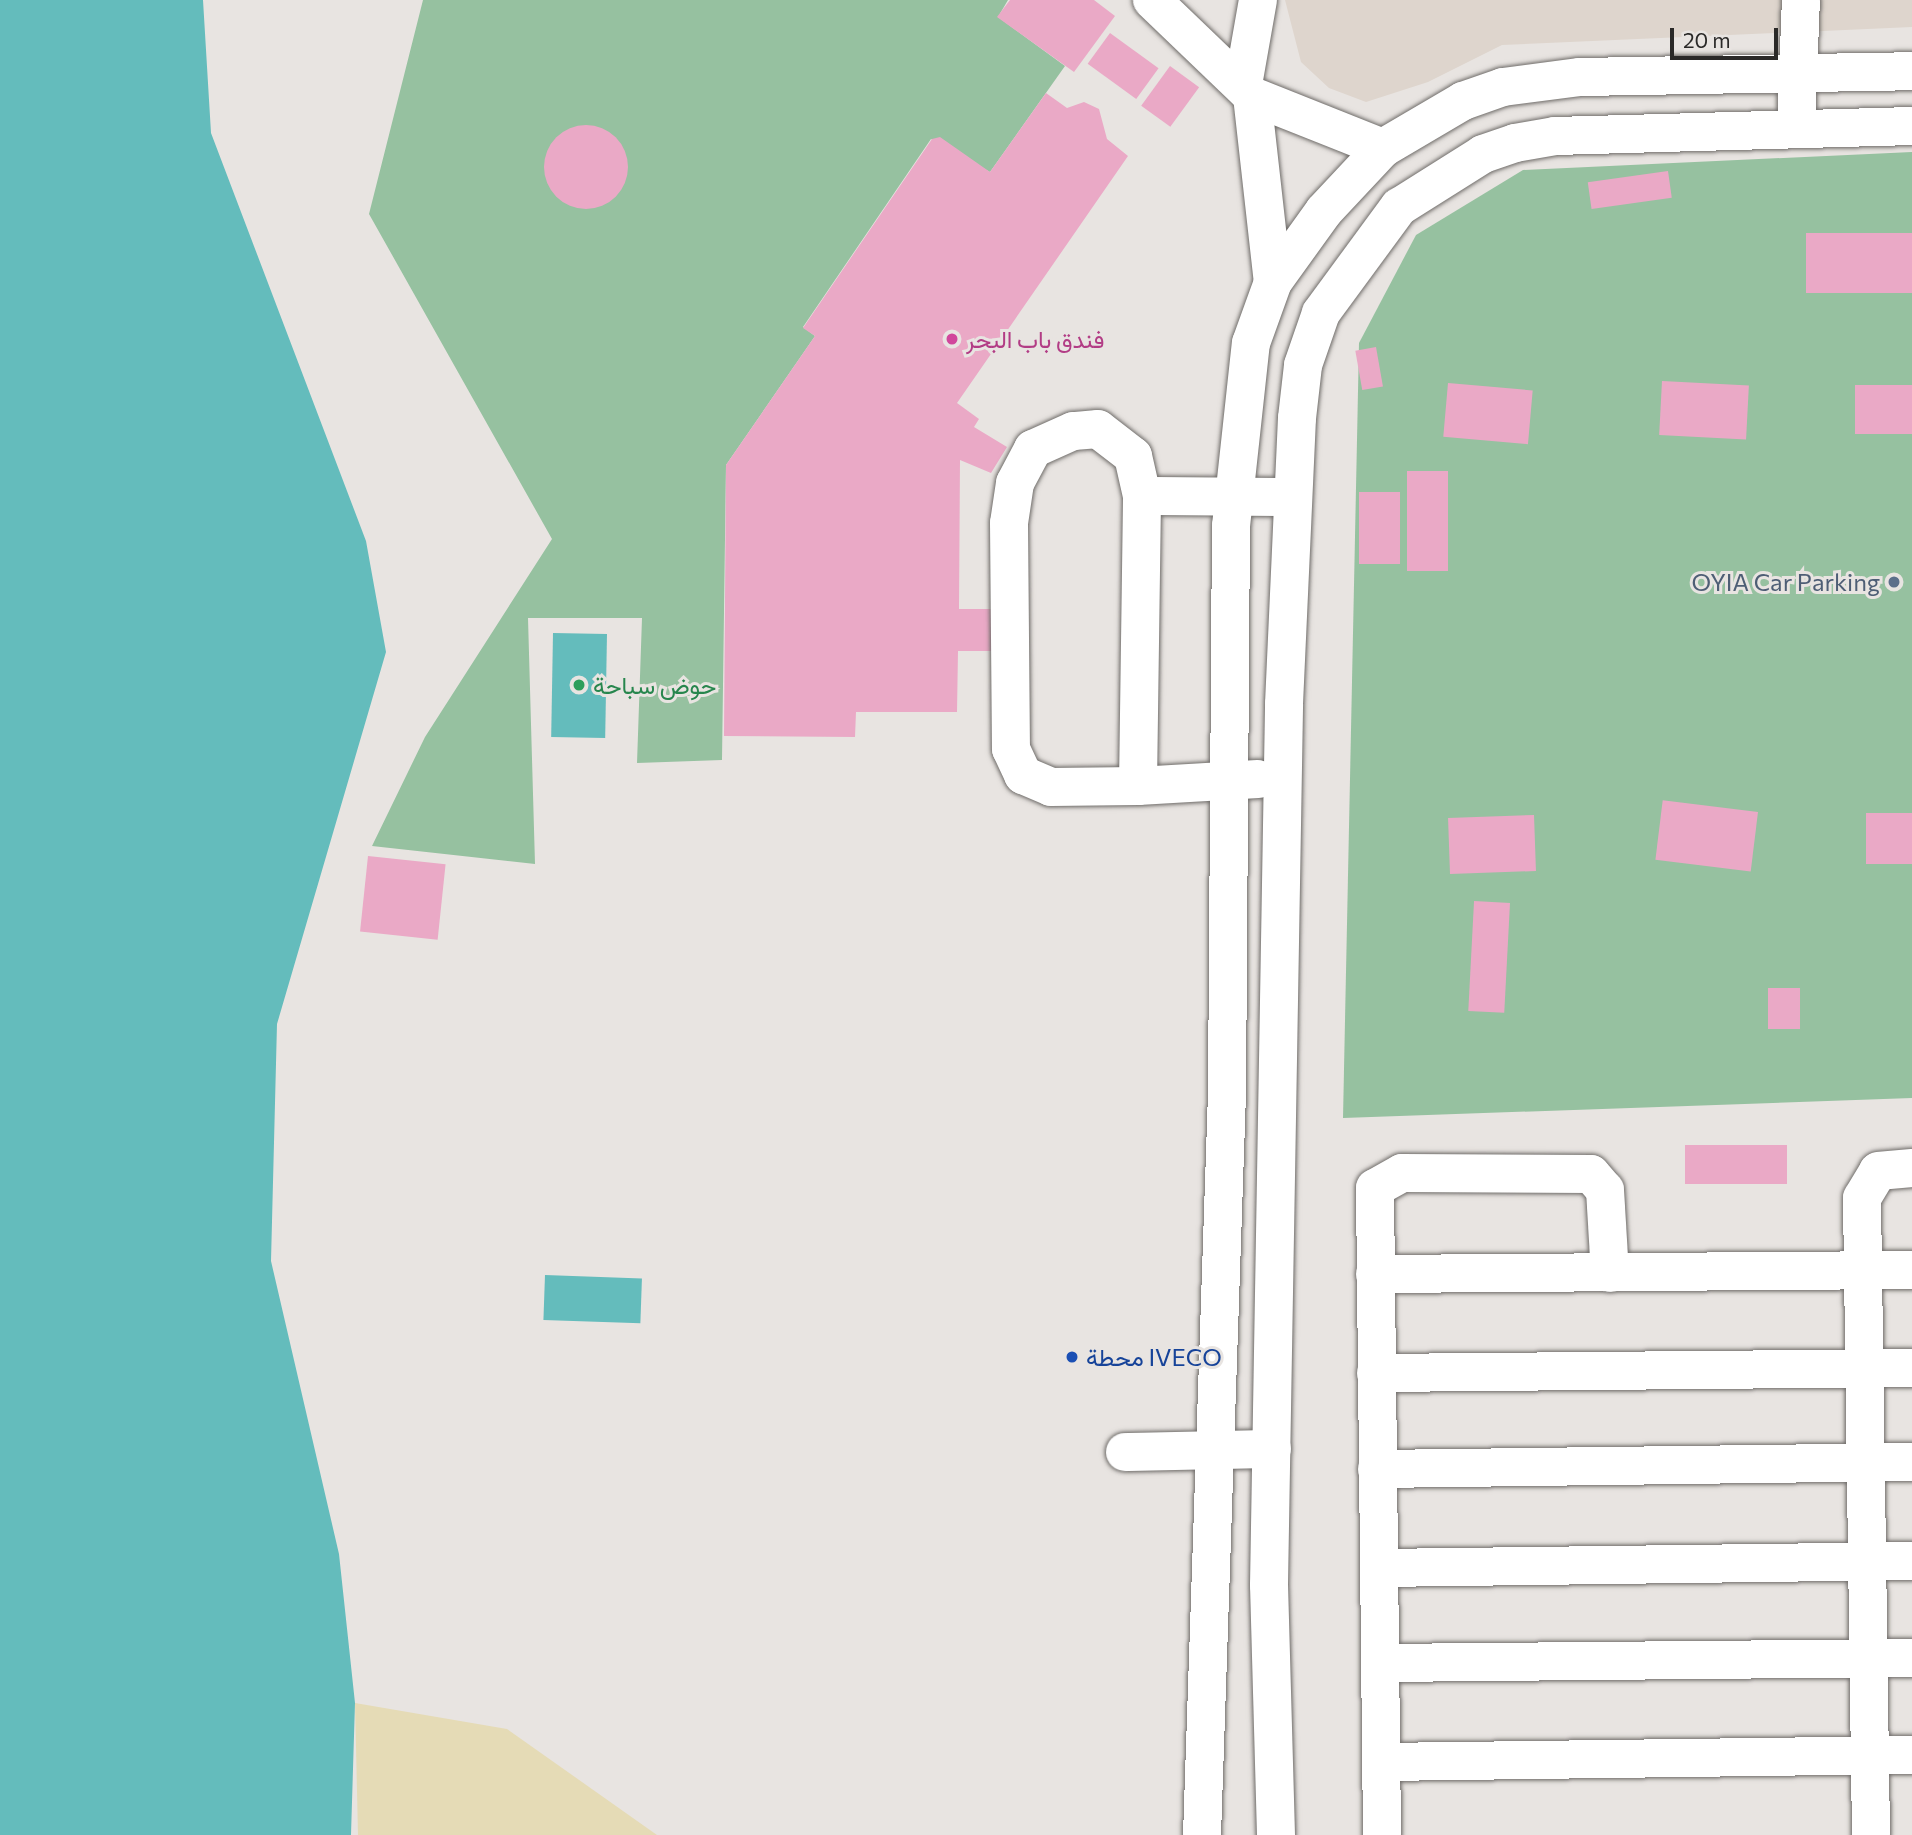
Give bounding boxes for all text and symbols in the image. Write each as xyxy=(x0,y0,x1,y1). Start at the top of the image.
scale bar xyxy=(1674,14,1783,58)
text: 20 m xyxy=(1683,27,1731,52)
place label: فندق باب البحر xyxy=(966,325,1104,353)
marker: فندق باب البحر xyxy=(944,331,960,347)
place label: OYIA Car Parking xyxy=(1691,568,1880,596)
marker: OYIA Car Parking xyxy=(1886,574,1902,590)
place label: حوض سباحة xyxy=(593,671,716,699)
marker: حوض سباحة xyxy=(571,677,587,693)
place label: محطة IVECO xyxy=(1086,1343,1222,1371)
marker: محطة IVECO xyxy=(1064,1349,1080,1365)

